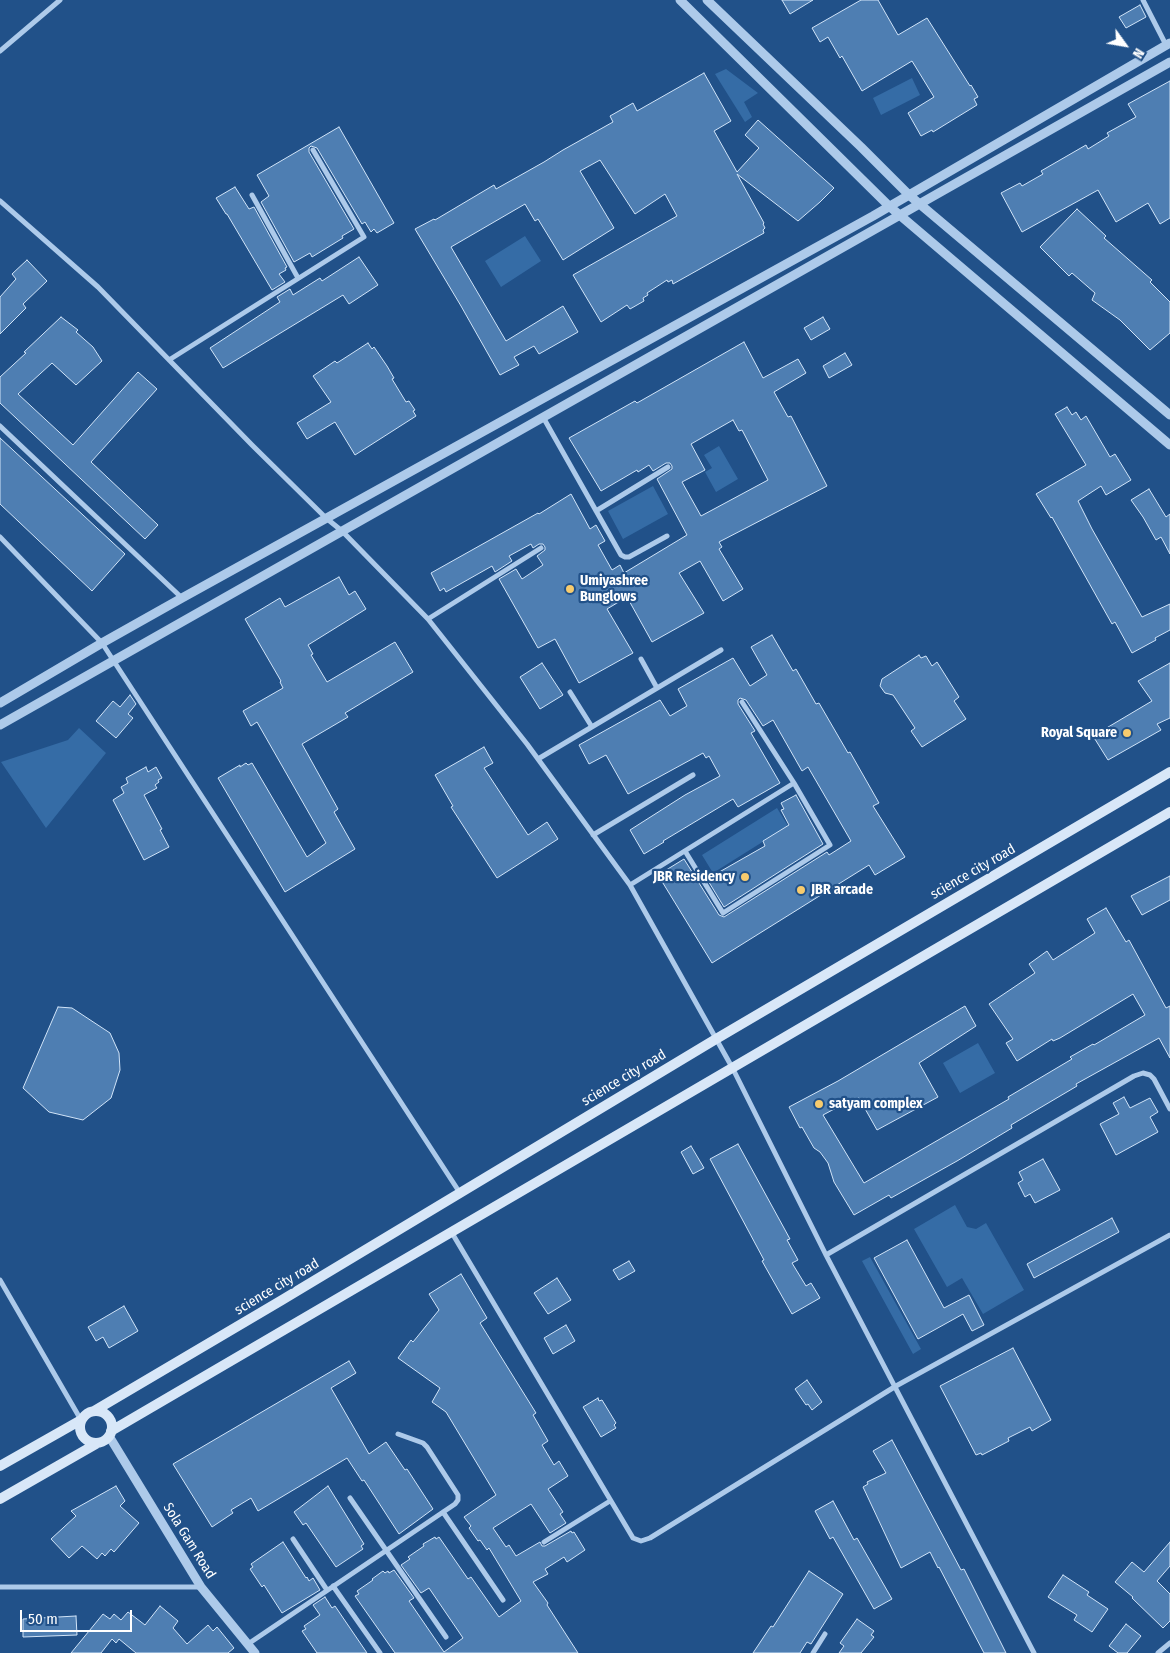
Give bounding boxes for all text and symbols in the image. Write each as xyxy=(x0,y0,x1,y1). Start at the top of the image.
north arrow xyxy=(1100,20,1150,70)
text: N xyxy=(1129,45,1148,61)
place label: Umiyashree Bunglows xyxy=(580,573,648,606)
marker: Umiyashree Bunglows xyxy=(564,583,576,595)
place label: Royal Square xyxy=(1041,725,1117,741)
marker: Royal Square xyxy=(1121,727,1133,739)
street label: science city road xyxy=(927,841,1019,903)
place label: JBR Residency xyxy=(653,869,735,885)
marker: JBR Residency xyxy=(739,871,751,883)
place label: JBR arcade xyxy=(811,882,873,898)
marker: JBR arcade xyxy=(795,884,807,896)
street label: science city road xyxy=(579,1046,669,1110)
place label: satyam complex xyxy=(829,1096,923,1112)
marker: satyam complex xyxy=(813,1098,825,1110)
street label: science city road xyxy=(232,1255,322,1319)
street label: Sola Gam Road xyxy=(159,1500,219,1582)
scale bar xyxy=(22,1600,135,1632)
text: 50 m xyxy=(28,1610,58,1628)

